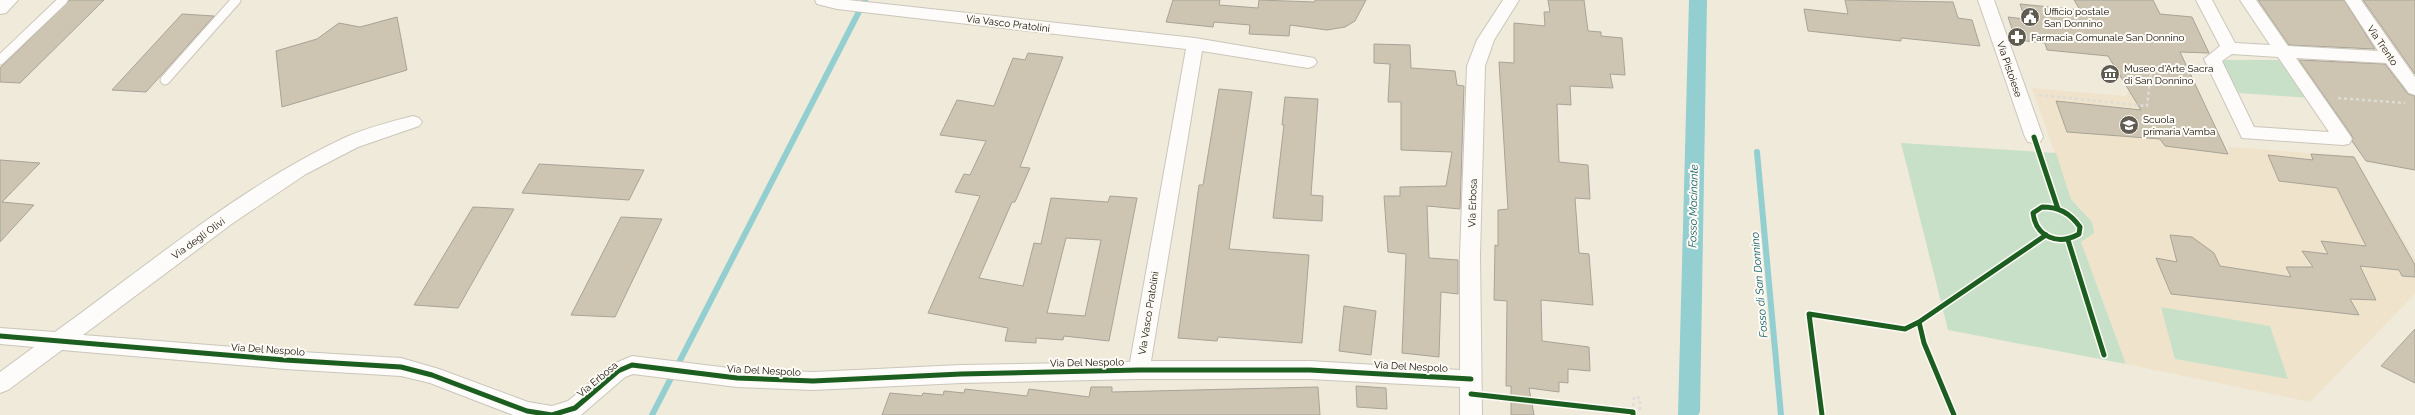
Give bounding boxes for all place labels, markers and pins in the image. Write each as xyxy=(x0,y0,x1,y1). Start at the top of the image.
public building icon: Ufficio postale San Donnino xyxy=(2019,6,2041,28)
place label: Ufficio postale San Donnino xyxy=(2044,6,2109,29)
pharmacy icon: Farmacia Comunale San Donnino xyxy=(2006,26,2028,48)
place label: Farmacia Comunale San Donnino xyxy=(2031,32,2185,43)
museum icon: Museo d'Arte Sacra di San Donnino xyxy=(2099,63,2121,85)
place label: Museo d'Arte Sacra di San Donnino xyxy=(2124,63,2213,86)
school or university icon: Scuola primaria Vamba xyxy=(2118,114,2140,136)
place label: Scuola primaria Vamba xyxy=(2143,114,2215,137)

